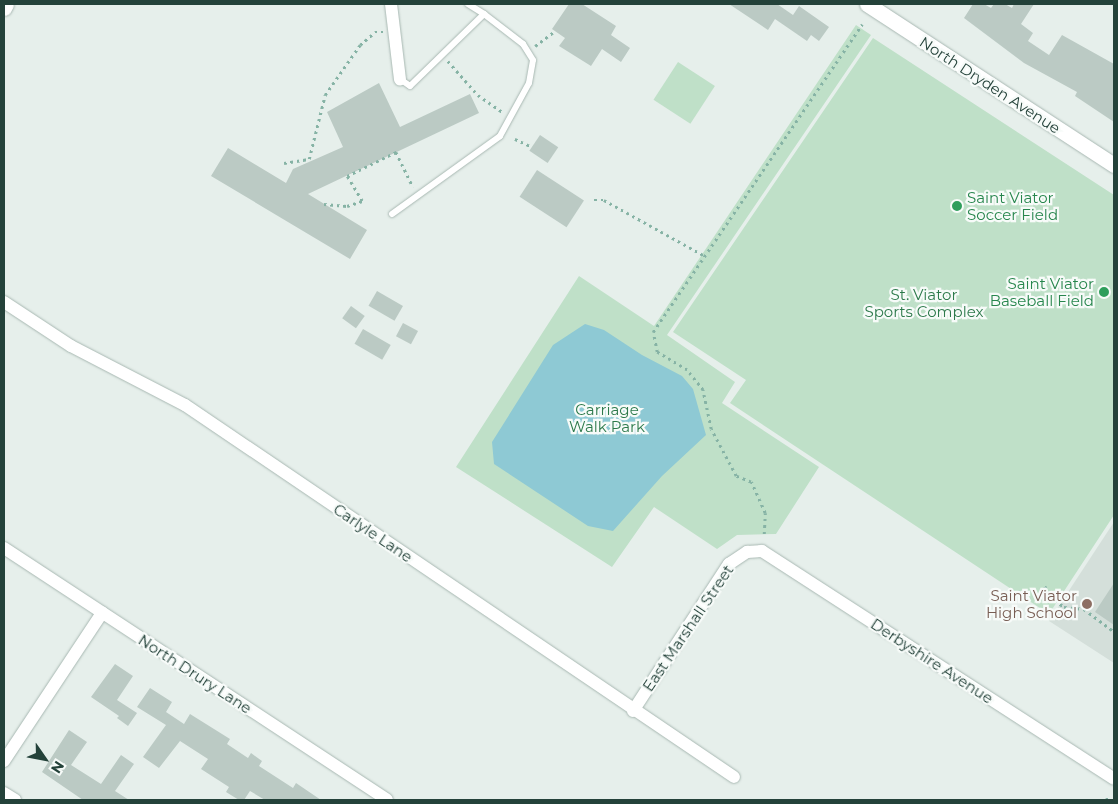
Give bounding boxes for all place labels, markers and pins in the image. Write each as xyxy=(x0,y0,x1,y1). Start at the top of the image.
place label: Saint Viator Soccer Field xyxy=(967,188,1058,223)
marker: Saint Viator Soccer Field xyxy=(951,200,963,212)
place label: Saint Viator Baseball Field xyxy=(990,274,1094,309)
marker: Saint Viator Baseball Field xyxy=(1098,286,1110,298)
place label: Saint Viator High School xyxy=(986,586,1077,621)
marker: Saint Viator High School xyxy=(1081,598,1093,610)

